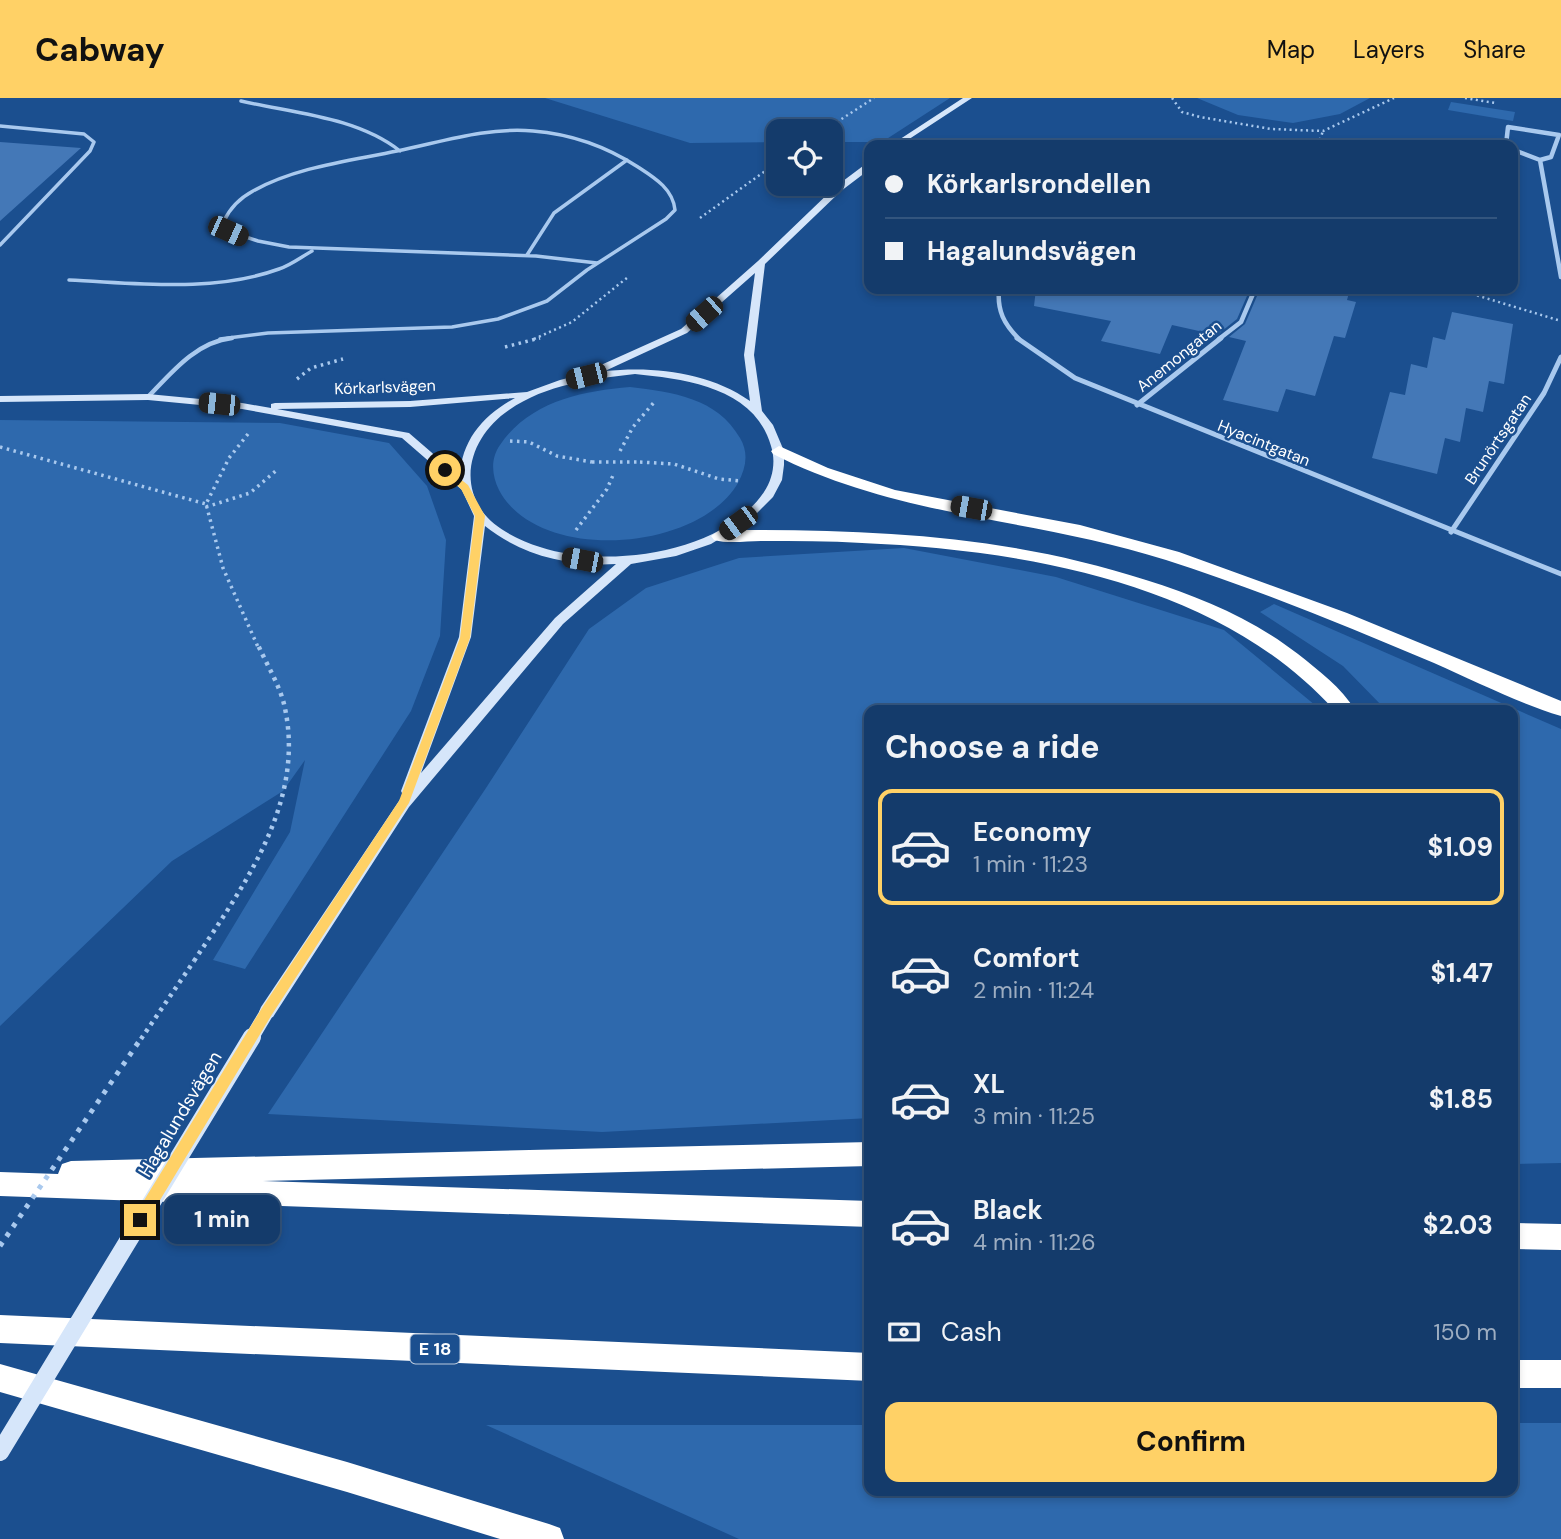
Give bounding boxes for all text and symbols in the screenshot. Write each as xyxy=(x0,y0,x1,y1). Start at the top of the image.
text: Cabway xyxy=(35,28,165,71)
text: Map xyxy=(1267,34,1315,65)
text: Layers xyxy=(1353,34,1425,65)
text: Share xyxy=(1463,34,1526,65)
map controls xyxy=(766,119,843,196)
button: locate xyxy=(766,119,843,196)
text: Körkarlsrondellen xyxy=(927,167,1151,201)
car xyxy=(205,213,252,249)
text: Hagalundsvägen xyxy=(927,234,1137,268)
car xyxy=(682,292,727,336)
street label: Anemongatan xyxy=(1132,315,1226,397)
car xyxy=(564,361,609,391)
street label: Körkarlsvägen xyxy=(334,375,436,399)
street label: Brunörtsgatan xyxy=(1460,390,1536,488)
car xyxy=(198,391,241,417)
street label: Hyacintgatan xyxy=(1215,415,1313,471)
route start xyxy=(429,454,461,486)
car xyxy=(949,494,994,522)
car xyxy=(715,502,762,544)
car xyxy=(560,546,605,574)
text: Choose a ride xyxy=(885,726,1100,768)
text: Economy xyxy=(973,815,1091,849)
icon: car xyxy=(889,816,952,879)
text: $1.09 xyxy=(1428,830,1493,864)
text: 1 min · 11:23 xyxy=(973,849,1088,879)
text: Comfort xyxy=(973,941,1079,975)
icon: car xyxy=(889,942,952,1005)
text: $1.47 xyxy=(1430,956,1493,990)
text: 2 min · 11:24 xyxy=(973,975,1094,1005)
street label: Hagalundsvägen xyxy=(132,1046,228,1182)
text: XL xyxy=(973,1067,1005,1101)
icon: car xyxy=(889,1068,952,1131)
text: $1.85 xyxy=(1429,1082,1493,1116)
text: 3 min · 11:25 xyxy=(973,1101,1095,1131)
text: Black xyxy=(973,1193,1043,1227)
icon: car xyxy=(889,1194,952,1257)
callout: 1 min xyxy=(164,1196,280,1244)
route end xyxy=(124,1204,156,1236)
text: 1 min xyxy=(194,1204,250,1234)
text: $2.03 xyxy=(1423,1208,1493,1242)
text: 4 min · 11:26 xyxy=(973,1227,1096,1257)
icon: cash xyxy=(885,1313,923,1351)
text: Cash xyxy=(941,1315,1002,1349)
text: 150 m xyxy=(1433,1317,1497,1347)
road number: E 18 xyxy=(410,1334,460,1364)
button: Confirm xyxy=(885,1402,1497,1482)

